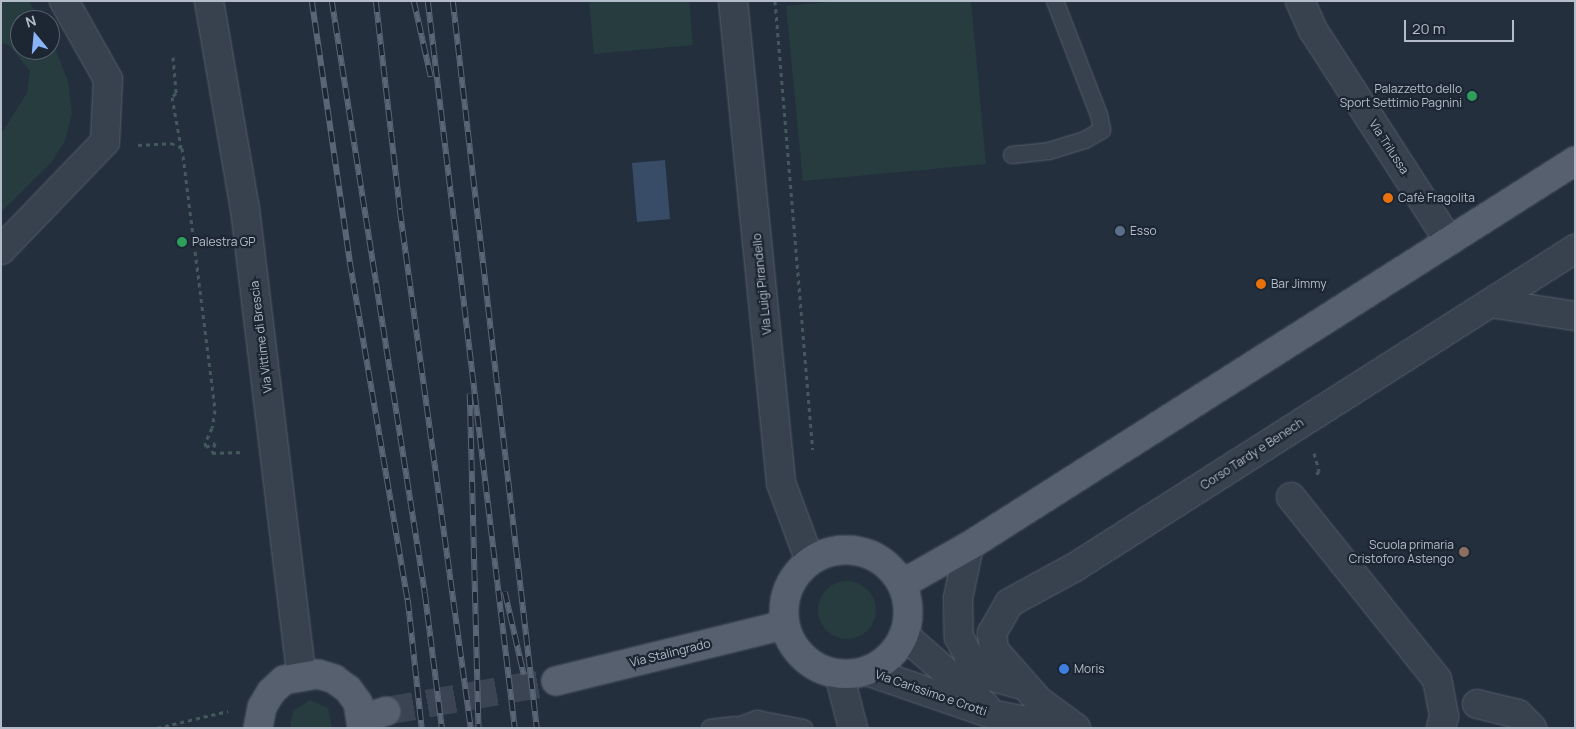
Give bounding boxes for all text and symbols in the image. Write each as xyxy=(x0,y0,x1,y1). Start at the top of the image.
north arrow xyxy=(10,10,60,60)
scale bar xyxy=(1406,10,1516,42)
text: N xyxy=(23,11,38,32)
text: 20 m xyxy=(1412,18,1445,39)
place label: Palazzetto dello Sport Settimio Pagnini xyxy=(1340,82,1462,110)
marker: Palazzetto dello Sport Settimio Pagnini xyxy=(1466,90,1478,102)
street label: Via Trilussa xyxy=(1366,117,1412,177)
place label: Cafè Fragolita xyxy=(1398,191,1475,205)
marker: Cafè Fragolita xyxy=(1382,192,1394,204)
place label: Esso xyxy=(1130,224,1157,238)
marker: Esso xyxy=(1114,225,1126,237)
street label: Via Luigi Pirandello xyxy=(750,233,774,335)
place label: Palestra GP xyxy=(192,235,255,249)
marker: Palestra GP xyxy=(176,236,188,248)
place label: Bar Jimmy xyxy=(1271,277,1327,291)
marker: Bar Jimmy xyxy=(1255,278,1267,290)
street label: Via Vittime di Brescia xyxy=(247,280,275,394)
street label: Corso Tardy e Benech xyxy=(1198,415,1306,493)
place label: Scuola primaria Cristoforo Astengo xyxy=(1349,538,1454,566)
marker: Scuola primaria Cristoforo Astengo xyxy=(1458,546,1470,558)
street label: Via Stalingrado xyxy=(628,636,712,670)
place label: Moris xyxy=(1074,662,1105,676)
marker: Moris xyxy=(1058,663,1070,675)
street label: Via Carissimo e Crotti xyxy=(873,667,989,719)

